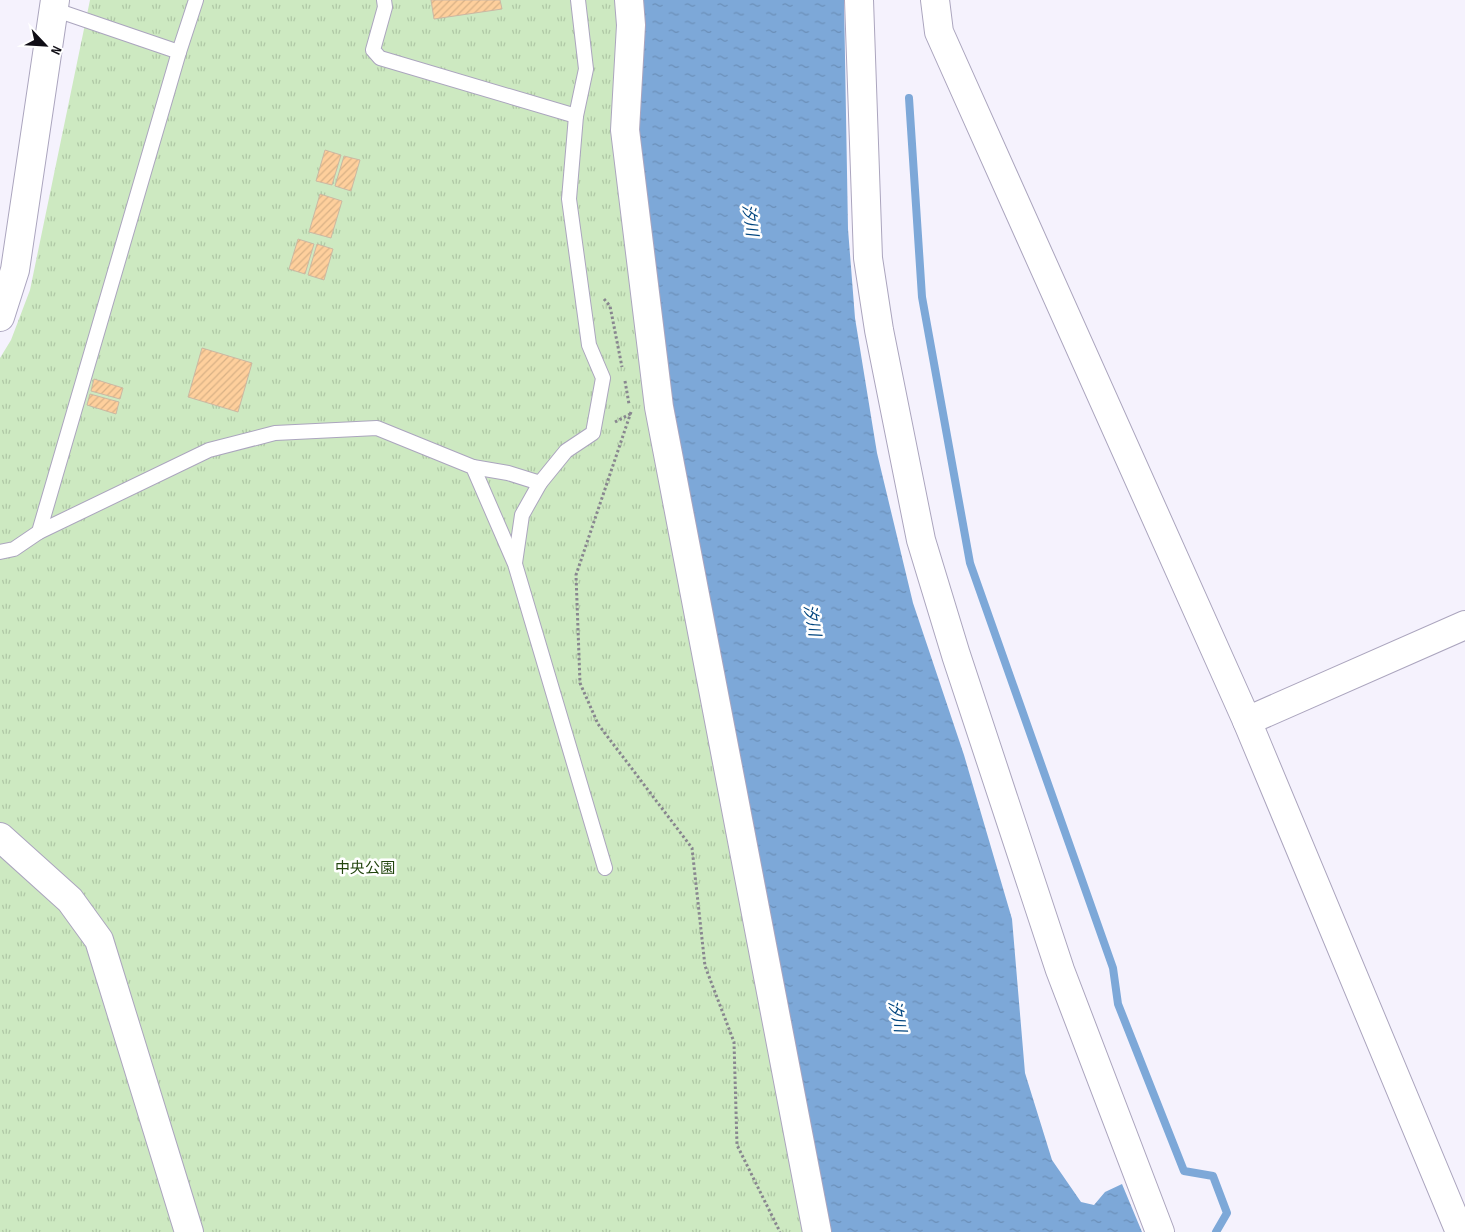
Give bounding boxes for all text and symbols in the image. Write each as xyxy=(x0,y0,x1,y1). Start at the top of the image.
north arrow xyxy=(20,20,70,70)
text: N xyxy=(47,43,66,57)
water label: 汐川 xyxy=(738,203,761,239)
water label: 汐川 xyxy=(799,603,824,640)
park label: 中央公園 xyxy=(335,859,395,878)
water label: 汐川 xyxy=(884,999,910,1036)

